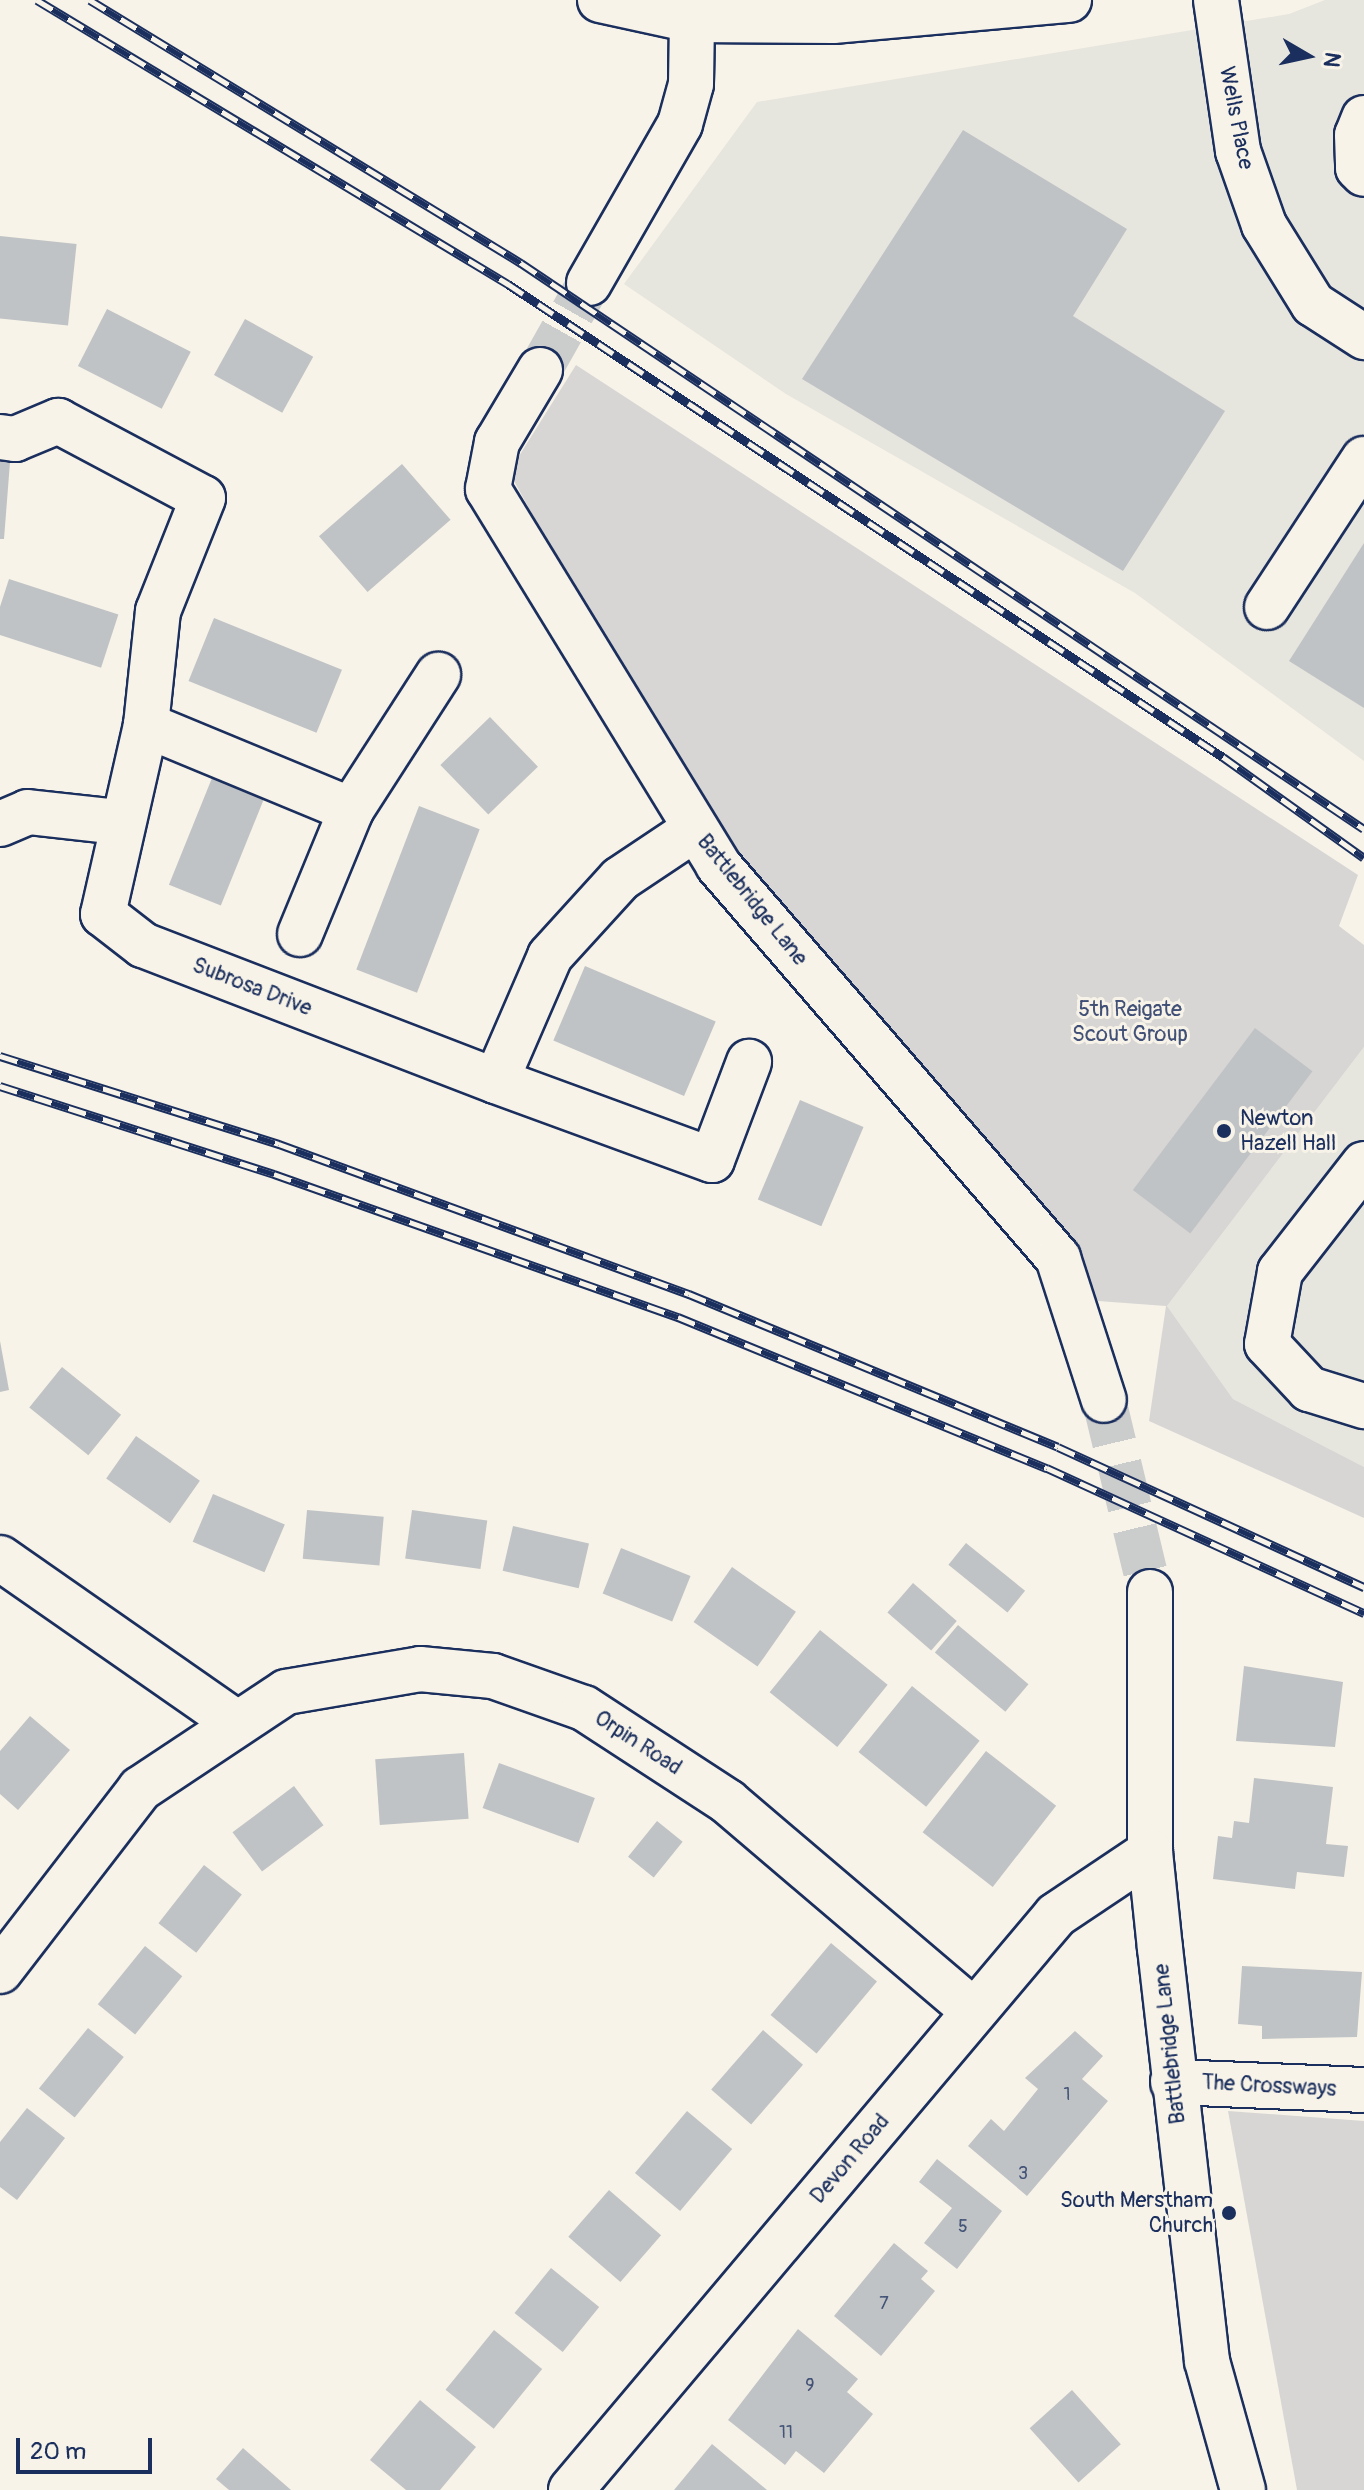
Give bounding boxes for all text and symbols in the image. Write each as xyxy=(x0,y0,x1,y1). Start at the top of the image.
north arrow xyxy=(1268,16,1348,96)
text: N xyxy=(1317,50,1347,69)
street label: Wells Place xyxy=(1213,64,1259,172)
street label: Battlebridge Lane xyxy=(691,829,813,971)
street label: Subrosa Drive xyxy=(189,952,315,1022)
park label: 5th Reigate Scout Group xyxy=(1072,996,1188,1048)
place label: Newton Hazell Hall xyxy=(1240,1105,1336,1156)
marker: Newton Hazell Hall xyxy=(1215,1122,1233,1140)
street label: Orpin Road xyxy=(589,1705,687,1781)
street label: Battlebridge Lane xyxy=(1148,1963,1192,2125)
street label: The Crossways xyxy=(1201,2069,1337,2103)
house number: 1 xyxy=(1063,2084,1071,2106)
street label: Devon Road xyxy=(805,2109,895,2209)
house number: 3 xyxy=(1018,2163,1028,2185)
place label: South Merstham Church xyxy=(1060,2187,1213,2238)
marker: South Merstham Church xyxy=(1220,2204,1238,2222)
house number: 5 xyxy=(958,2216,968,2238)
house number: 7 xyxy=(879,2293,889,2315)
house number: 9 xyxy=(805,2375,815,2397)
scale bar xyxy=(20,2422,156,2472)
house number: 11 xyxy=(779,2422,793,2444)
text: 20 m xyxy=(30,2437,86,2466)

